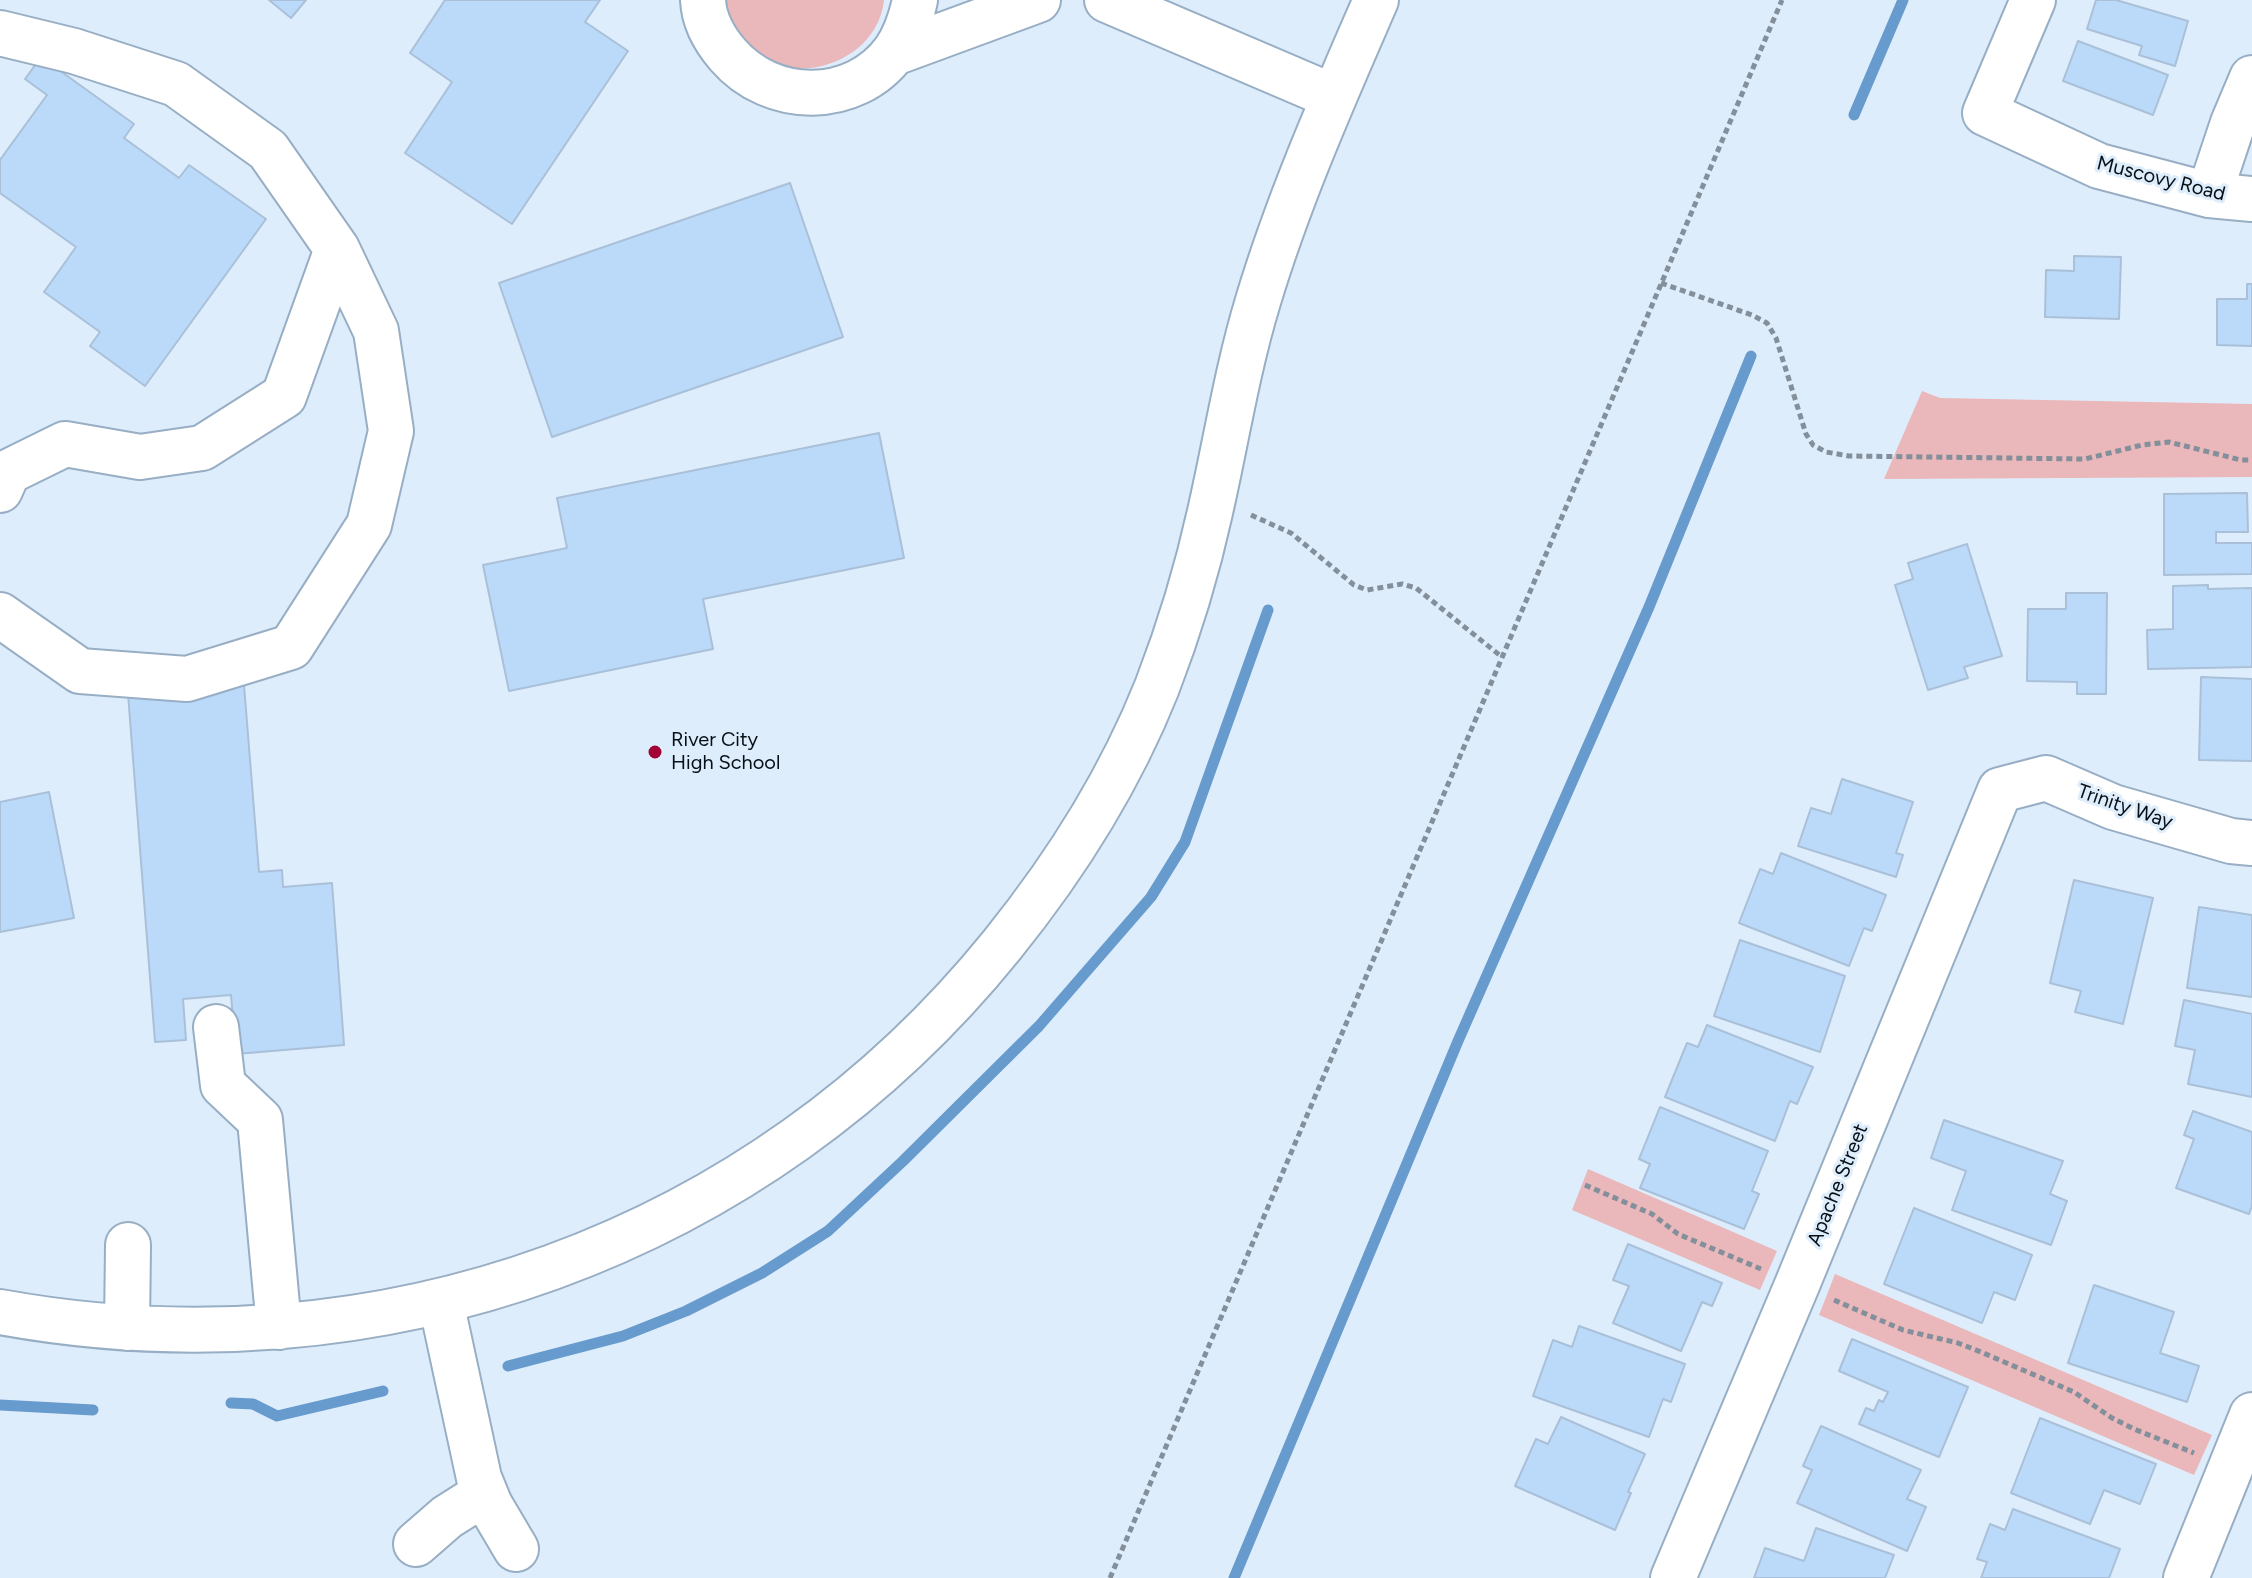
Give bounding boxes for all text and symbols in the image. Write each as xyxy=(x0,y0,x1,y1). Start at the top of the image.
street label: Muscovy Road xyxy=(2094,151,2228,207)
place label: River City High School xyxy=(671,728,780,775)
marker: River City High School xyxy=(646,743,664,761)
street label: Trinity Way xyxy=(2074,779,2176,835)
street label: Apache Street xyxy=(1803,1121,1873,1249)

